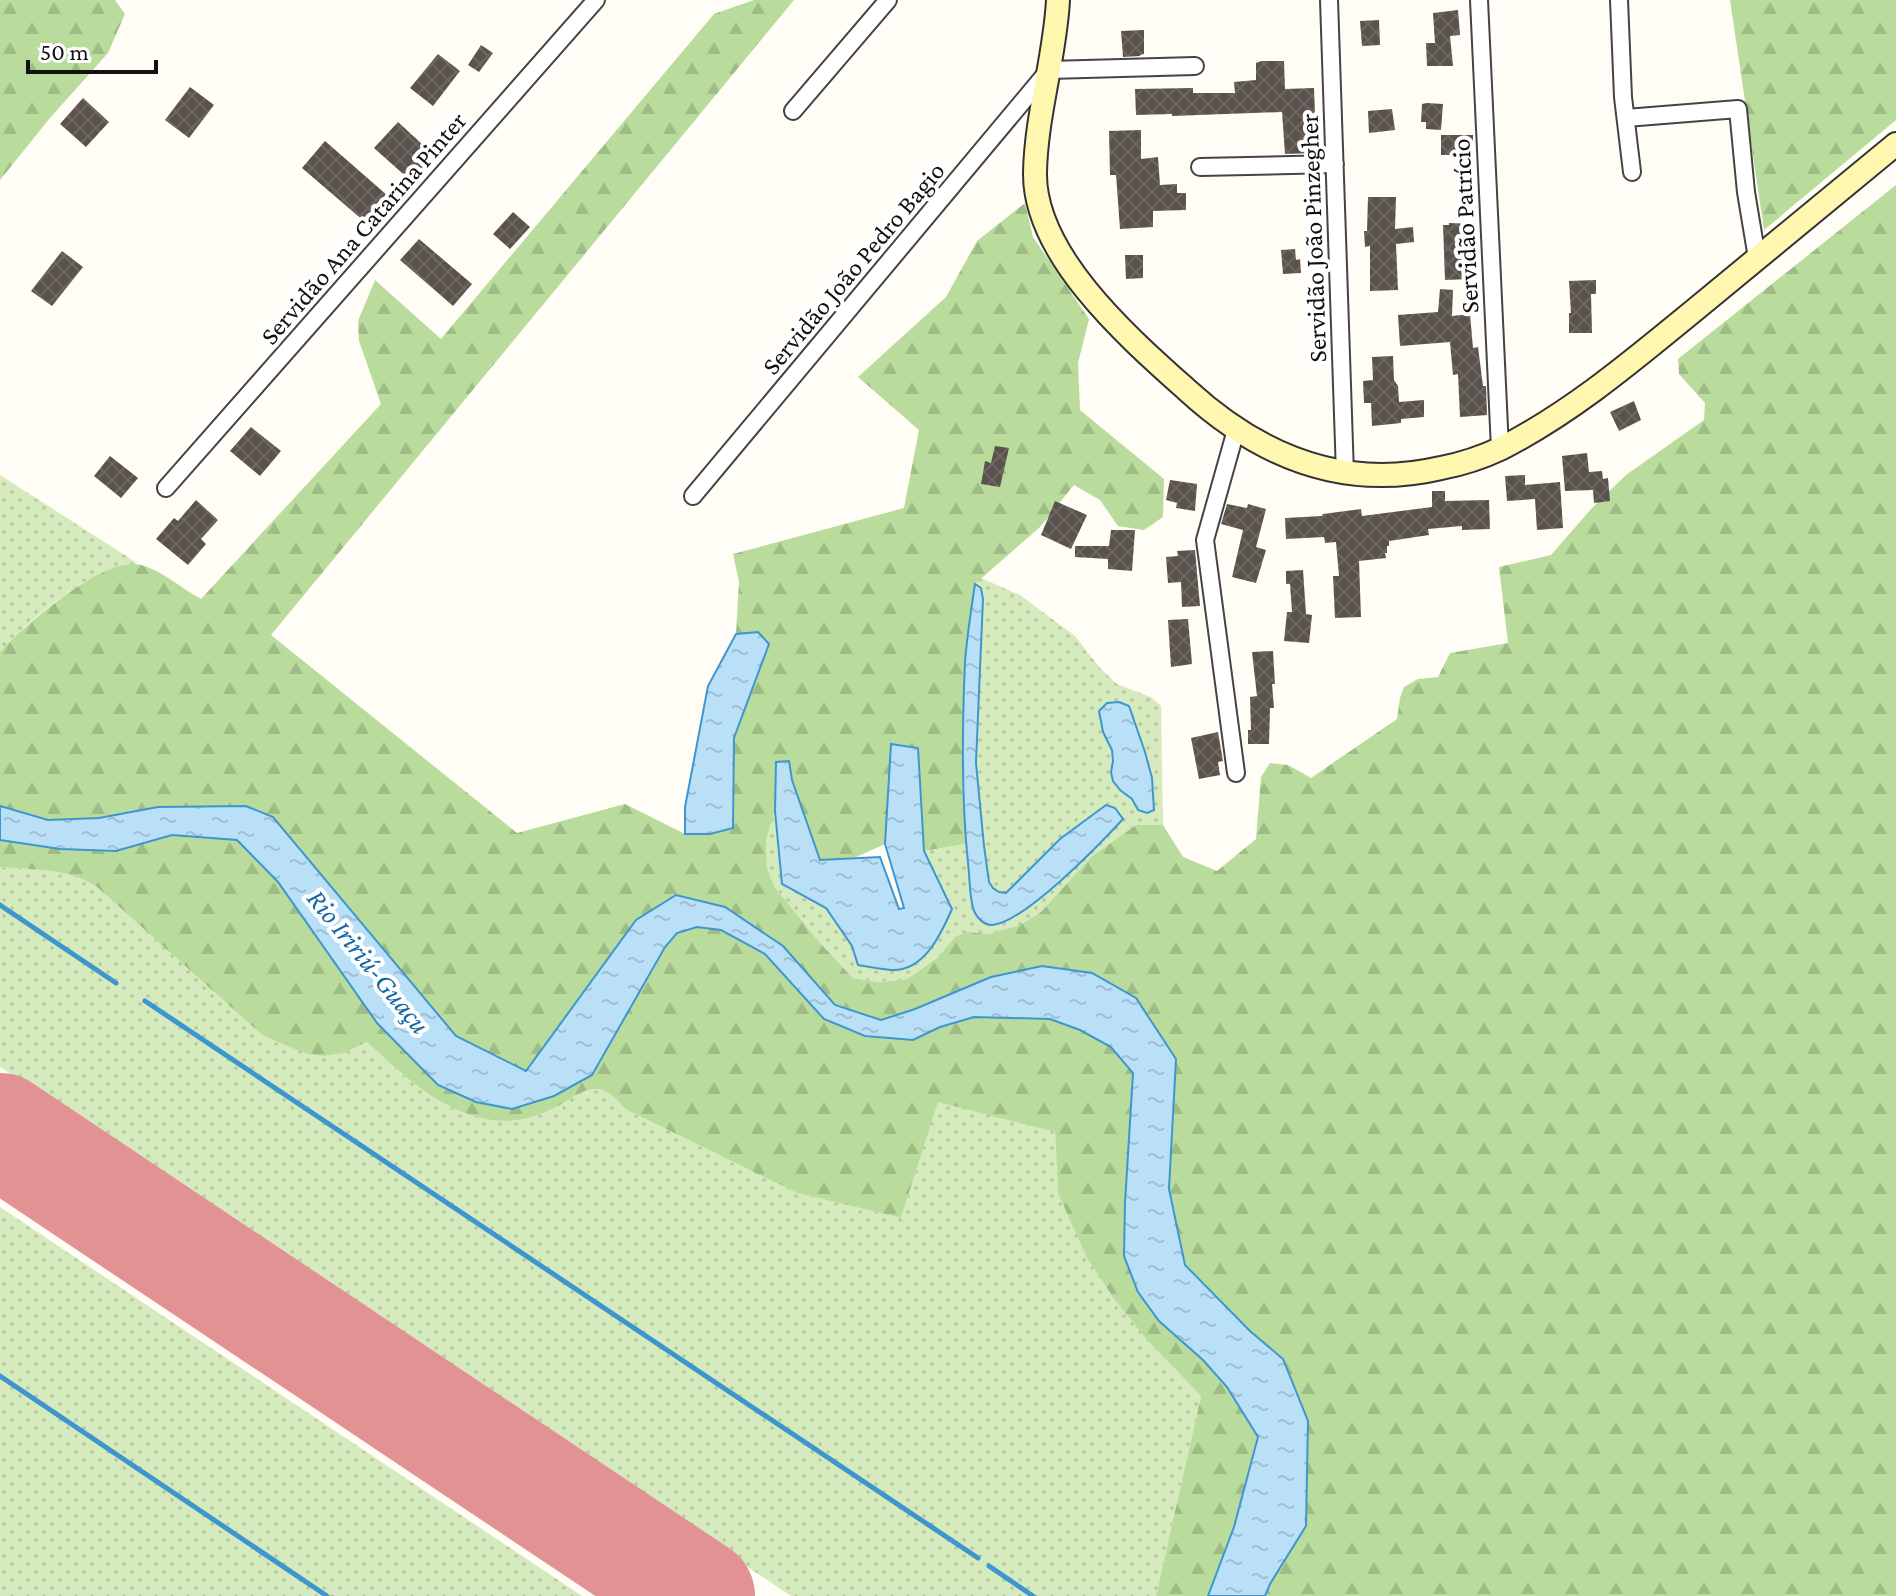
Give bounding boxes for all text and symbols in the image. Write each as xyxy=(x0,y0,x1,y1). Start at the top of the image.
scale bar xyxy=(28,24,156,74)
text: 50 m xyxy=(40,38,89,65)
street label: Servidão Ana Catarina Pinter xyxy=(255,106,472,350)
street label: Servidão João Pinzegher xyxy=(1295,113,1332,363)
street label: Servidão Patrício xyxy=(1446,138,1485,314)
street label: Servidão João Pedro Bagio xyxy=(756,156,951,380)
water label: Rio Iririú-Guaçu xyxy=(301,883,436,1040)

